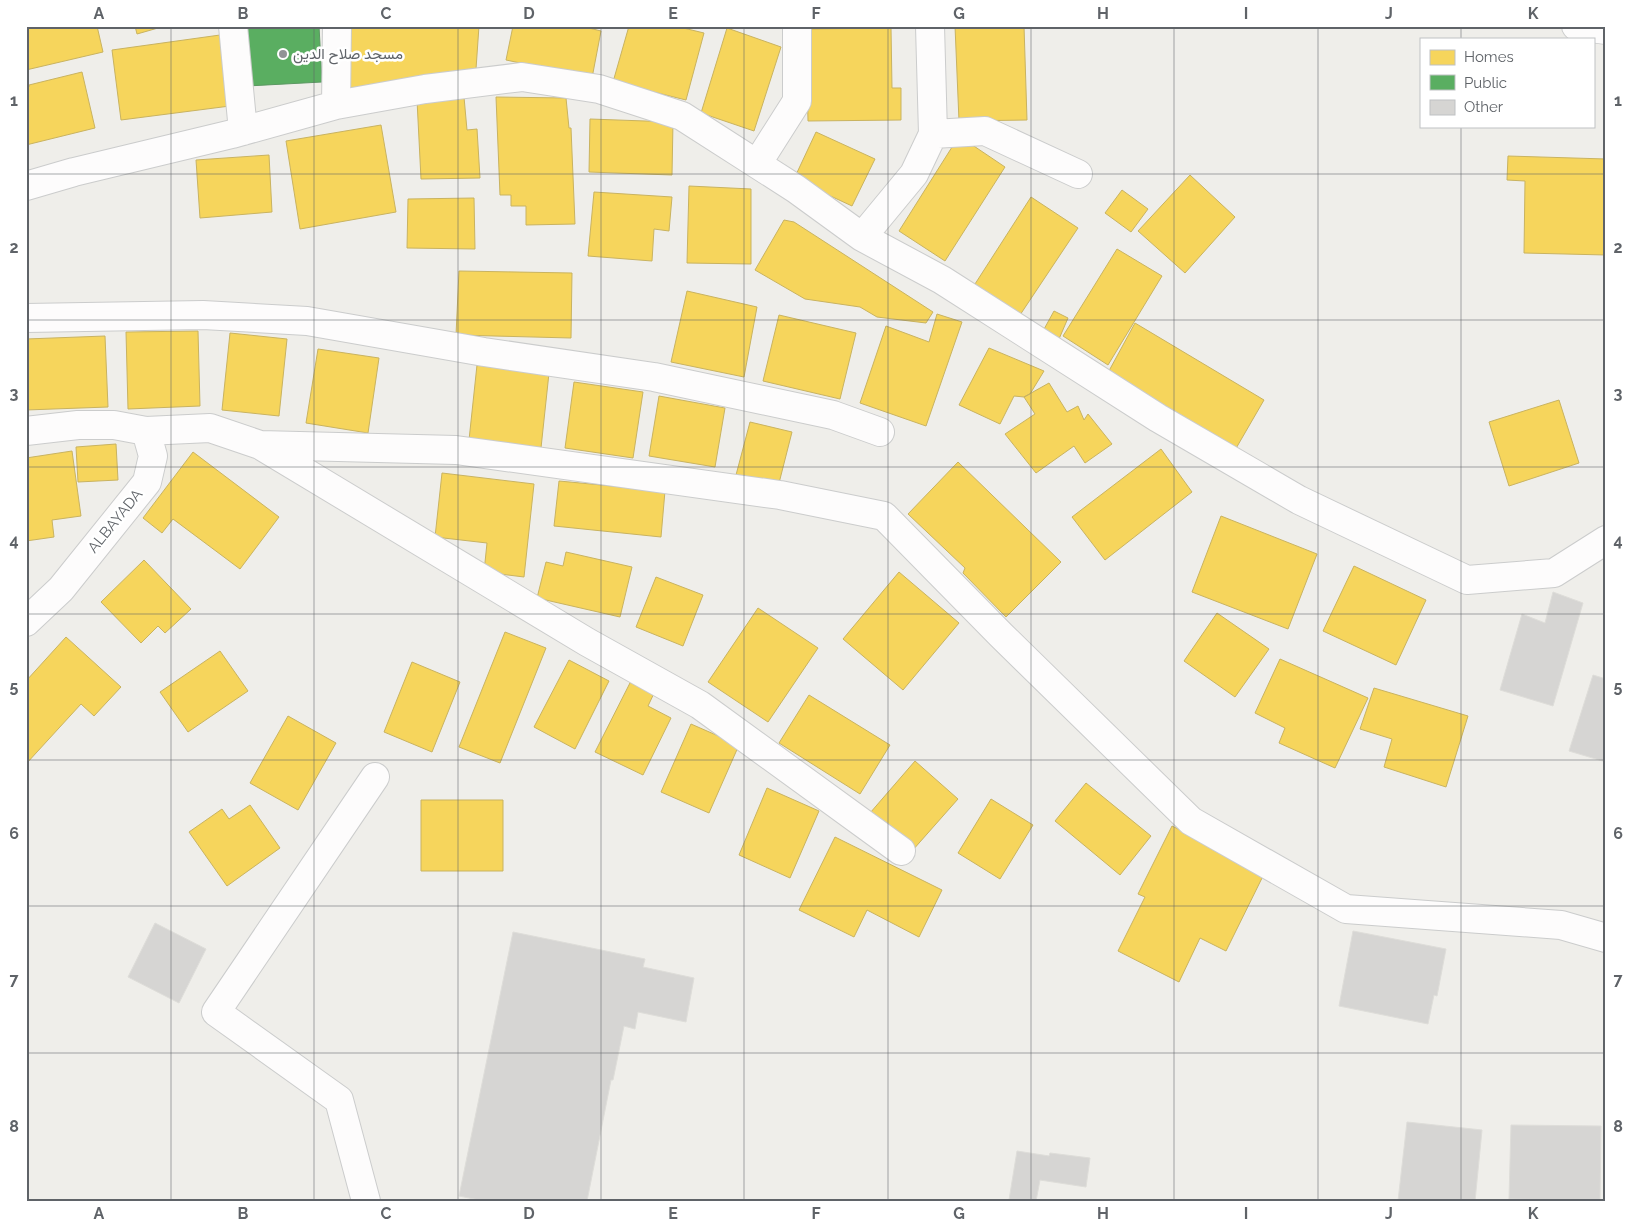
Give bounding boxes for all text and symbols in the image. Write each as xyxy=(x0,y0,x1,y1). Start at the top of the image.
text: A xyxy=(94,4,105,23)
text: B xyxy=(238,4,249,23)
text: C xyxy=(381,4,392,23)
text: D xyxy=(523,4,535,23)
text: E xyxy=(668,4,678,23)
text: F xyxy=(811,4,821,23)
text: G xyxy=(953,4,965,23)
text: H xyxy=(1097,4,1109,23)
text: I xyxy=(1244,4,1248,23)
text: J xyxy=(1385,4,1393,23)
text: K xyxy=(1528,4,1539,23)
legend xyxy=(1420,38,1594,128)
place label: مسجد صلاح الدين xyxy=(293,45,403,65)
marker: مسجد صلاح الدين xyxy=(277,48,289,60)
text: Homes xyxy=(1464,48,1514,66)
text: Public xyxy=(1464,74,1507,92)
text: 1 xyxy=(10,91,18,110)
text: 1 xyxy=(1614,91,1622,110)
text: Other xyxy=(1464,98,1504,116)
text: 2 xyxy=(9,238,19,257)
text: 2 xyxy=(1613,238,1623,257)
text: 3 xyxy=(10,384,19,403)
text: 3 xyxy=(1614,384,1623,403)
street label: ALBAYADA xyxy=(84,485,146,557)
text: 4 xyxy=(9,531,19,550)
text: 4 xyxy=(1613,531,1623,550)
text: 5 xyxy=(10,677,19,696)
text: 5 xyxy=(1614,677,1623,696)
text: 6 xyxy=(9,824,19,843)
text: 6 xyxy=(1613,824,1623,843)
text: 7 xyxy=(10,970,19,989)
text: 7 xyxy=(1614,970,1623,989)
text: 8 xyxy=(9,1117,19,1136)
text: 8 xyxy=(1613,1117,1623,1136)
text: A xyxy=(94,1204,105,1223)
text: B xyxy=(238,1204,249,1223)
text: C xyxy=(381,1204,392,1223)
text: D xyxy=(523,1204,535,1223)
text: E xyxy=(668,1204,678,1223)
text: F xyxy=(811,1204,821,1223)
text: G xyxy=(953,1204,965,1223)
text: H xyxy=(1097,1204,1109,1223)
text: I xyxy=(1244,1204,1248,1223)
text: J xyxy=(1385,1204,1393,1223)
text: K xyxy=(1528,1204,1539,1223)

